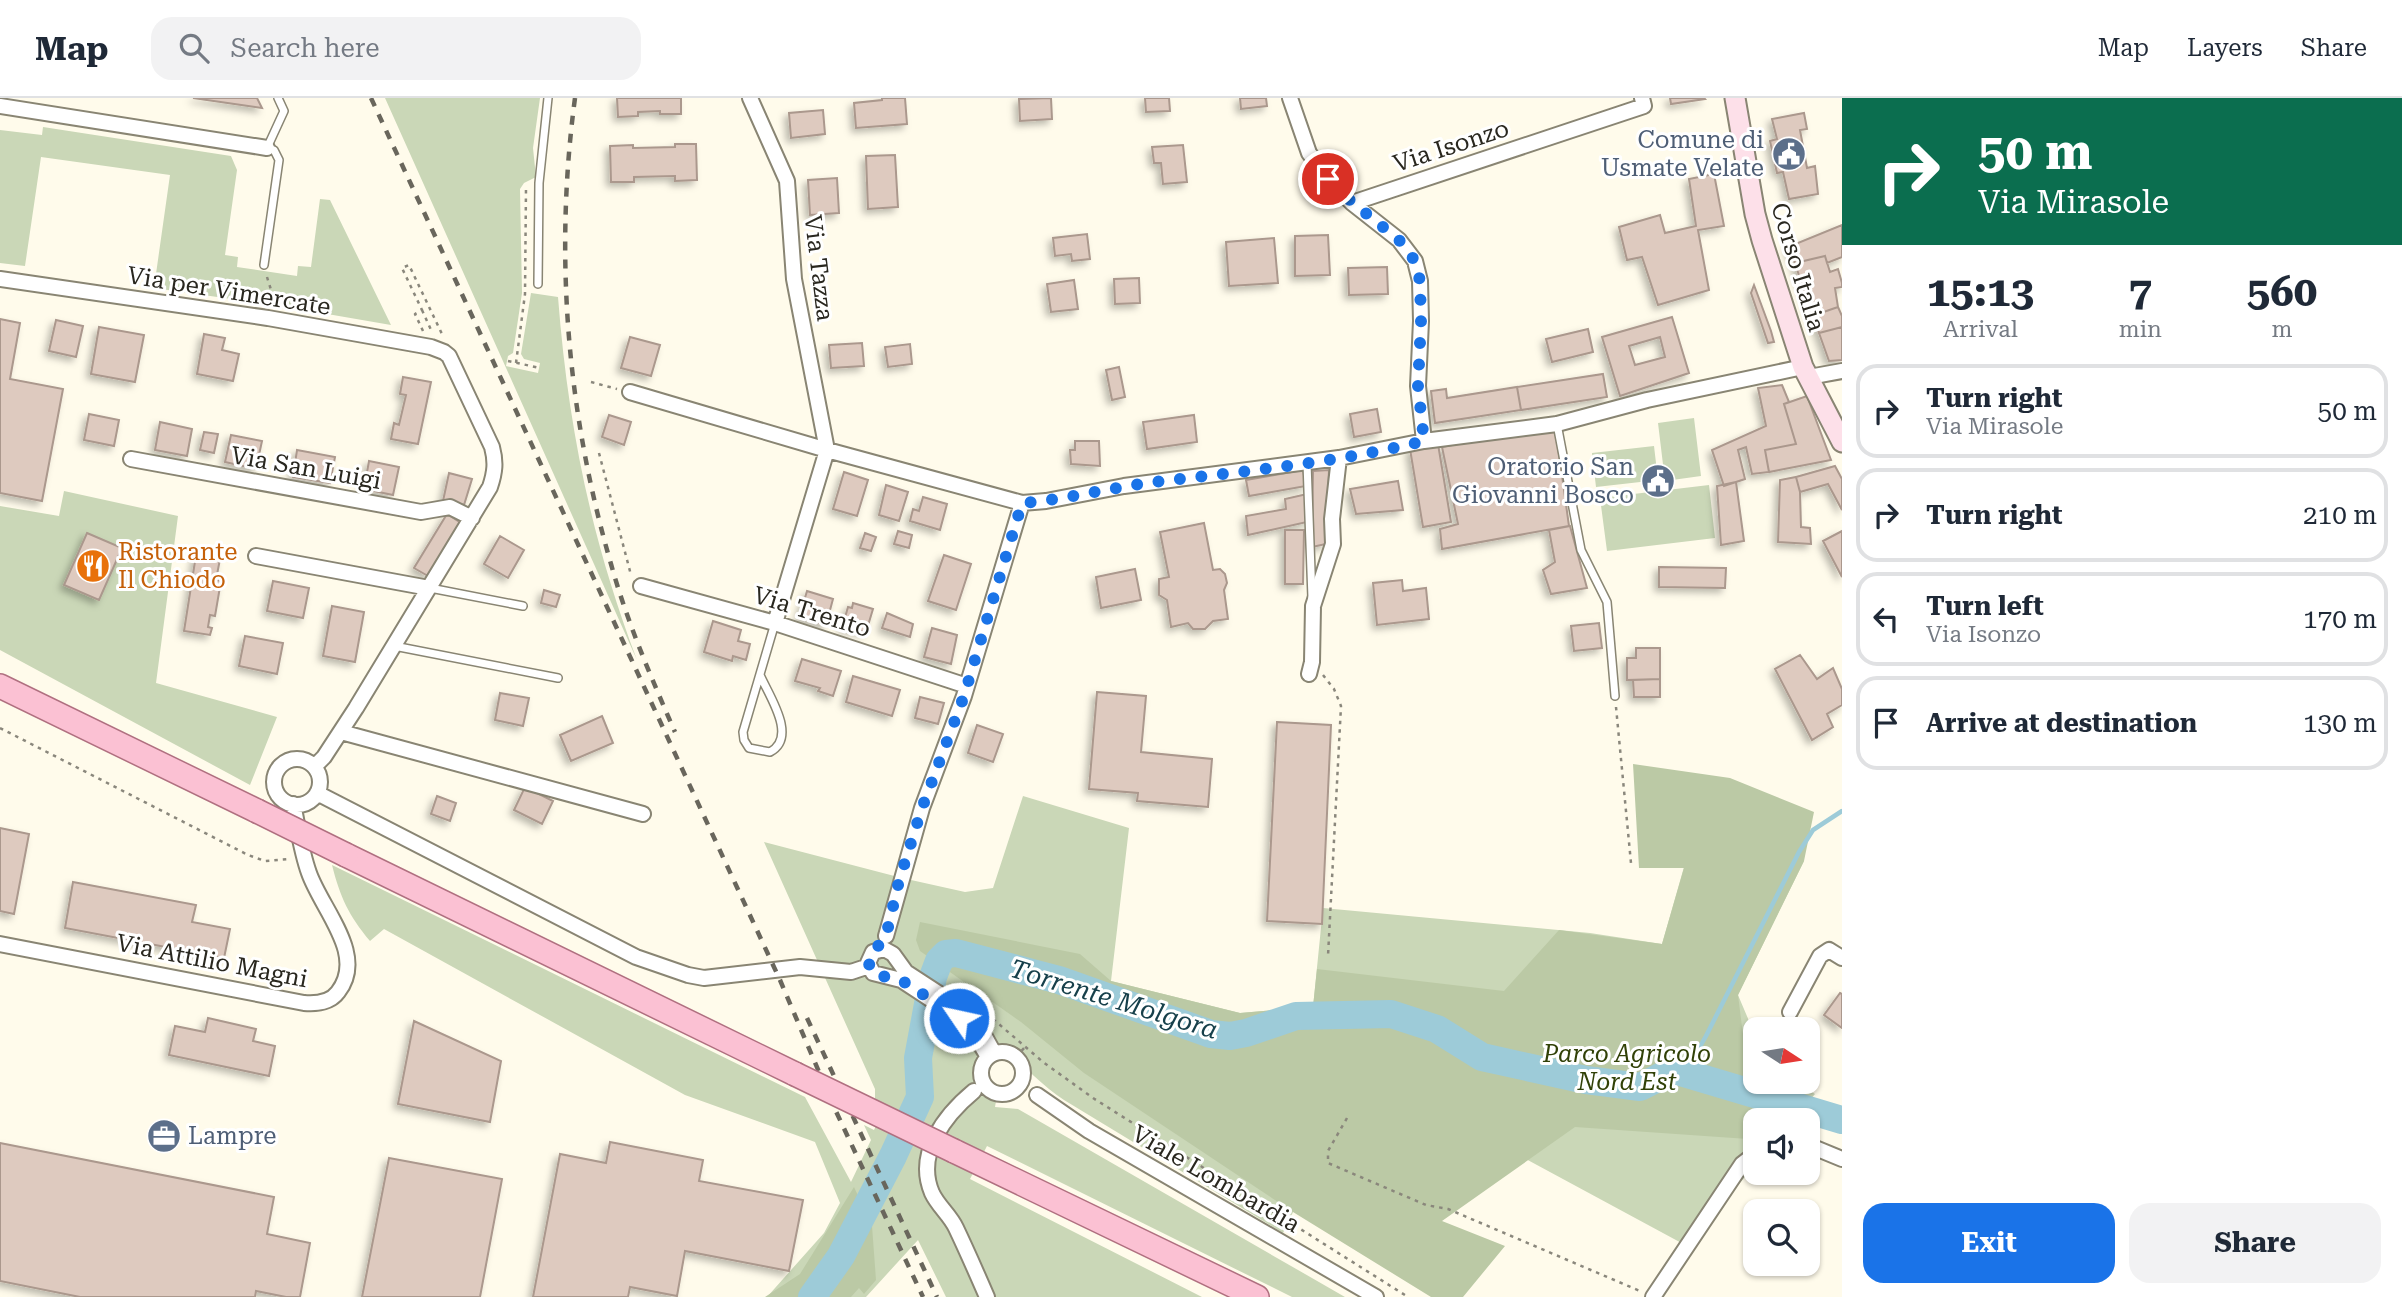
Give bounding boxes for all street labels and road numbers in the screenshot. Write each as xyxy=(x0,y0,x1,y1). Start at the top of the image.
street label: Via Isonzo xyxy=(1390,114,1512,178)
street label: Corso Italia xyxy=(1765,199,1831,335)
street label: Via Tazza xyxy=(799,213,839,323)
street label: Via per Vimercate xyxy=(125,261,333,321)
street label: Via San Luigi xyxy=(229,441,384,495)
street label: Via Trento xyxy=(750,581,874,643)
street label: Via Attilio Magni xyxy=(114,929,310,993)
street label: Viale Lombardia xyxy=(1127,1120,1305,1238)

